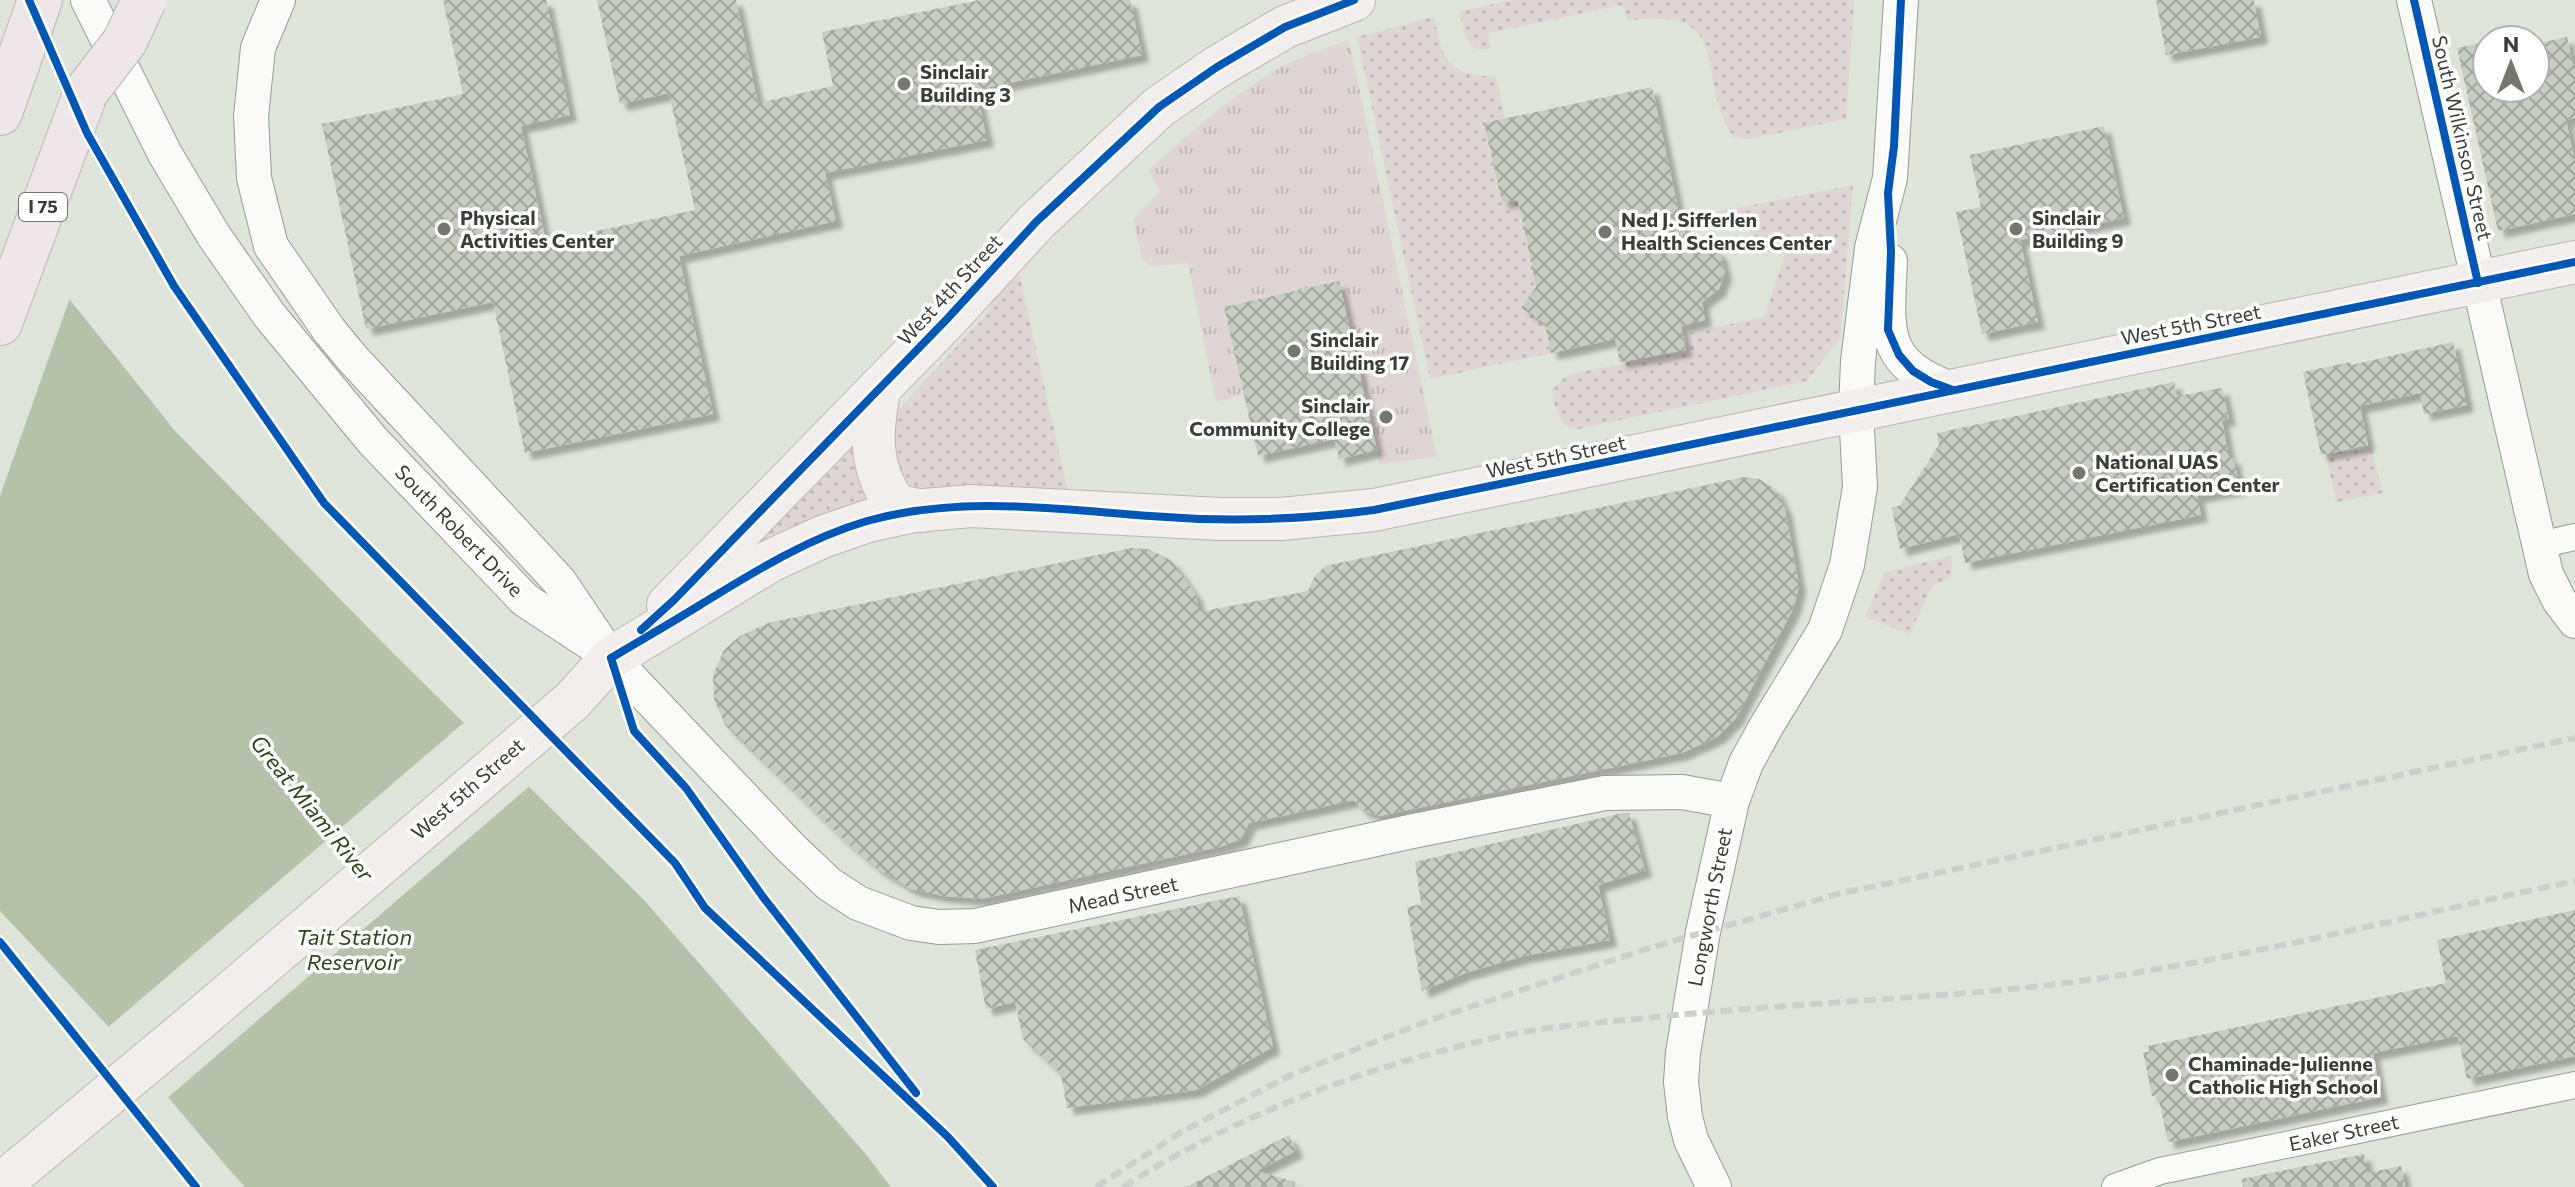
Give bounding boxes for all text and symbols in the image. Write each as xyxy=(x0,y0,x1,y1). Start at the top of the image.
north arrow xyxy=(2471,24,2551,104)
text: N xyxy=(2503,30,2519,57)
street label: South Wilkinson Street xyxy=(2428,33,2498,242)
place label: Sinclair Building 3 xyxy=(920,59,1011,106)
marker: Sinclair Building 3 xyxy=(895,75,913,93)
road number: I 75 xyxy=(19,193,67,221)
place label: Physical Activities Center xyxy=(460,205,615,252)
place label: Sinclair Building 9 xyxy=(2032,205,2124,252)
place label: Ned J. Sifferlen Health Sciences Center xyxy=(1621,207,1832,254)
marker: Physical Activities Center xyxy=(435,220,453,238)
marker: Sinclair Building 9 xyxy=(2007,220,2025,238)
marker: Ned J. Sifferlen Health Sciences Center xyxy=(1596,223,1614,241)
street label: West 4th Street xyxy=(892,229,1007,350)
street label: West 5th Street xyxy=(2119,299,2263,349)
place label: Sinclair Building 17 xyxy=(1310,327,1409,374)
marker: Sinclair Building 17 xyxy=(1285,342,1303,360)
place label: Sinclair Community College xyxy=(1189,393,1370,440)
marker: Sinclair Community College xyxy=(1377,408,1395,426)
street label: West 5th Street xyxy=(1484,430,1628,483)
place label: National UAS Certification Center xyxy=(2095,449,2280,496)
street label: South Robert Drive xyxy=(391,459,529,601)
marker: National UAS Certification Center xyxy=(2070,464,2088,482)
water label: Great Miami River xyxy=(245,729,380,887)
street label: West 5th Street xyxy=(406,733,529,844)
street label: Longworth Street xyxy=(1682,825,1736,988)
street label: Mead Street xyxy=(1066,871,1180,917)
water label: Tait Station Reservoir xyxy=(296,923,412,975)
place label: Chaminade-Julienne Catholic High School xyxy=(2188,1051,2378,1098)
marker: Chaminade-Julienne Catholic High School xyxy=(2163,1066,2181,1084)
street label: Eaker Street xyxy=(2287,1109,2401,1155)

